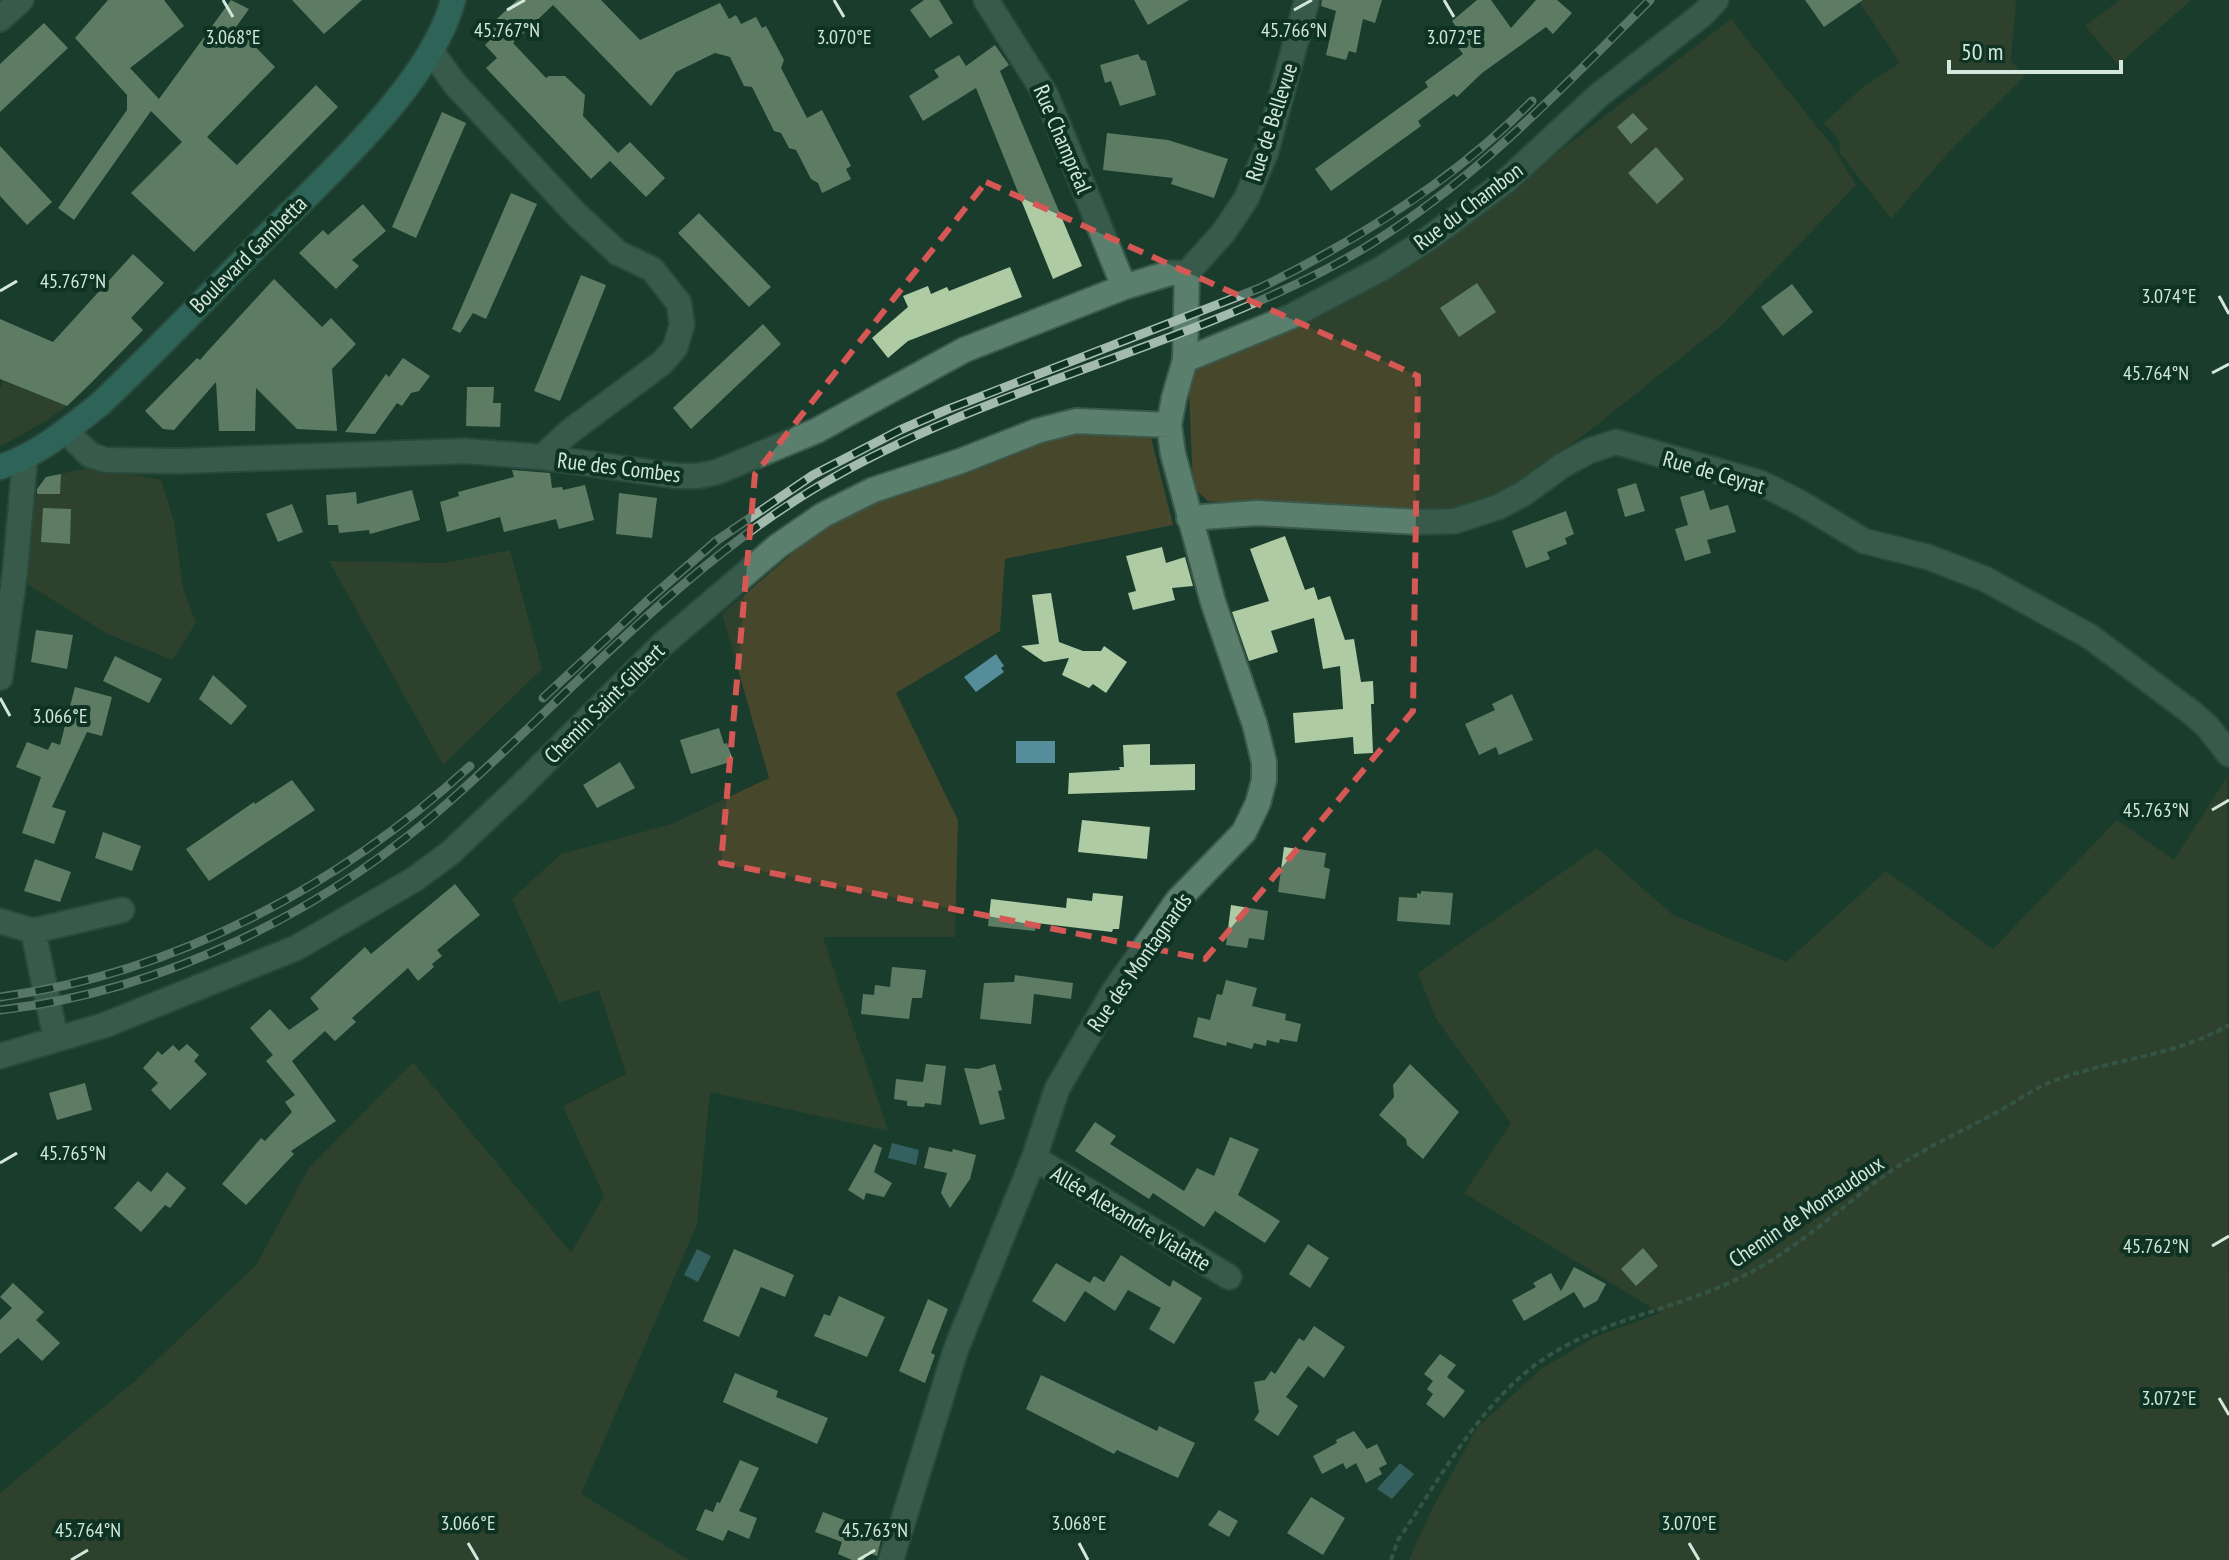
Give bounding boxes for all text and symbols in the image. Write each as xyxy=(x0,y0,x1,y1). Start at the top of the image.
text: 45.767°N xyxy=(474,17,540,43)
text: 45.766°N xyxy=(1261,17,1327,43)
text: 3.068°E xyxy=(206,24,260,50)
text: 3.070°E xyxy=(817,24,871,50)
text: 3.072°E xyxy=(1427,24,1481,50)
scale bar xyxy=(1949,24,2121,74)
text: 50 m xyxy=(1961,36,2003,67)
street label: Rue de Bellevue xyxy=(1239,59,1303,185)
street label: Rue Champréal xyxy=(1028,80,1099,198)
street label: Rue du Chambon xyxy=(1408,156,1528,256)
street label: Boulevard Gambetta xyxy=(184,190,312,318)
text: 45.767°N xyxy=(40,268,106,294)
text: 3.074°E xyxy=(2142,283,2196,309)
text: 45.764°N xyxy=(2123,360,2189,386)
street label: Rue de Ceyrat xyxy=(1660,444,1768,500)
street label: Rue des Combes xyxy=(556,446,682,488)
street label: Chemin Saint-Gilbert xyxy=(538,637,670,769)
text: 3.066°E xyxy=(33,703,87,729)
text: 45.763°N xyxy=(2123,797,2189,823)
street label: Rue des Montagnards xyxy=(1081,887,1197,1037)
text: 45.765°N xyxy=(40,1140,106,1166)
street label: Chemin de Montaudoux xyxy=(1723,1149,1889,1273)
street label: Allée Alexandre Vialatte xyxy=(1046,1159,1216,1277)
text: 45.762°N xyxy=(2123,1233,2189,1259)
text: 3.072°E xyxy=(2142,1385,2196,1411)
text: 3.066°E xyxy=(441,1510,495,1536)
text: 3.068°E xyxy=(1052,1510,1106,1536)
text: 3.070°E xyxy=(1662,1510,1716,1536)
text: 45.764°N xyxy=(55,1517,121,1543)
text: 45.763°N xyxy=(842,1517,908,1543)

